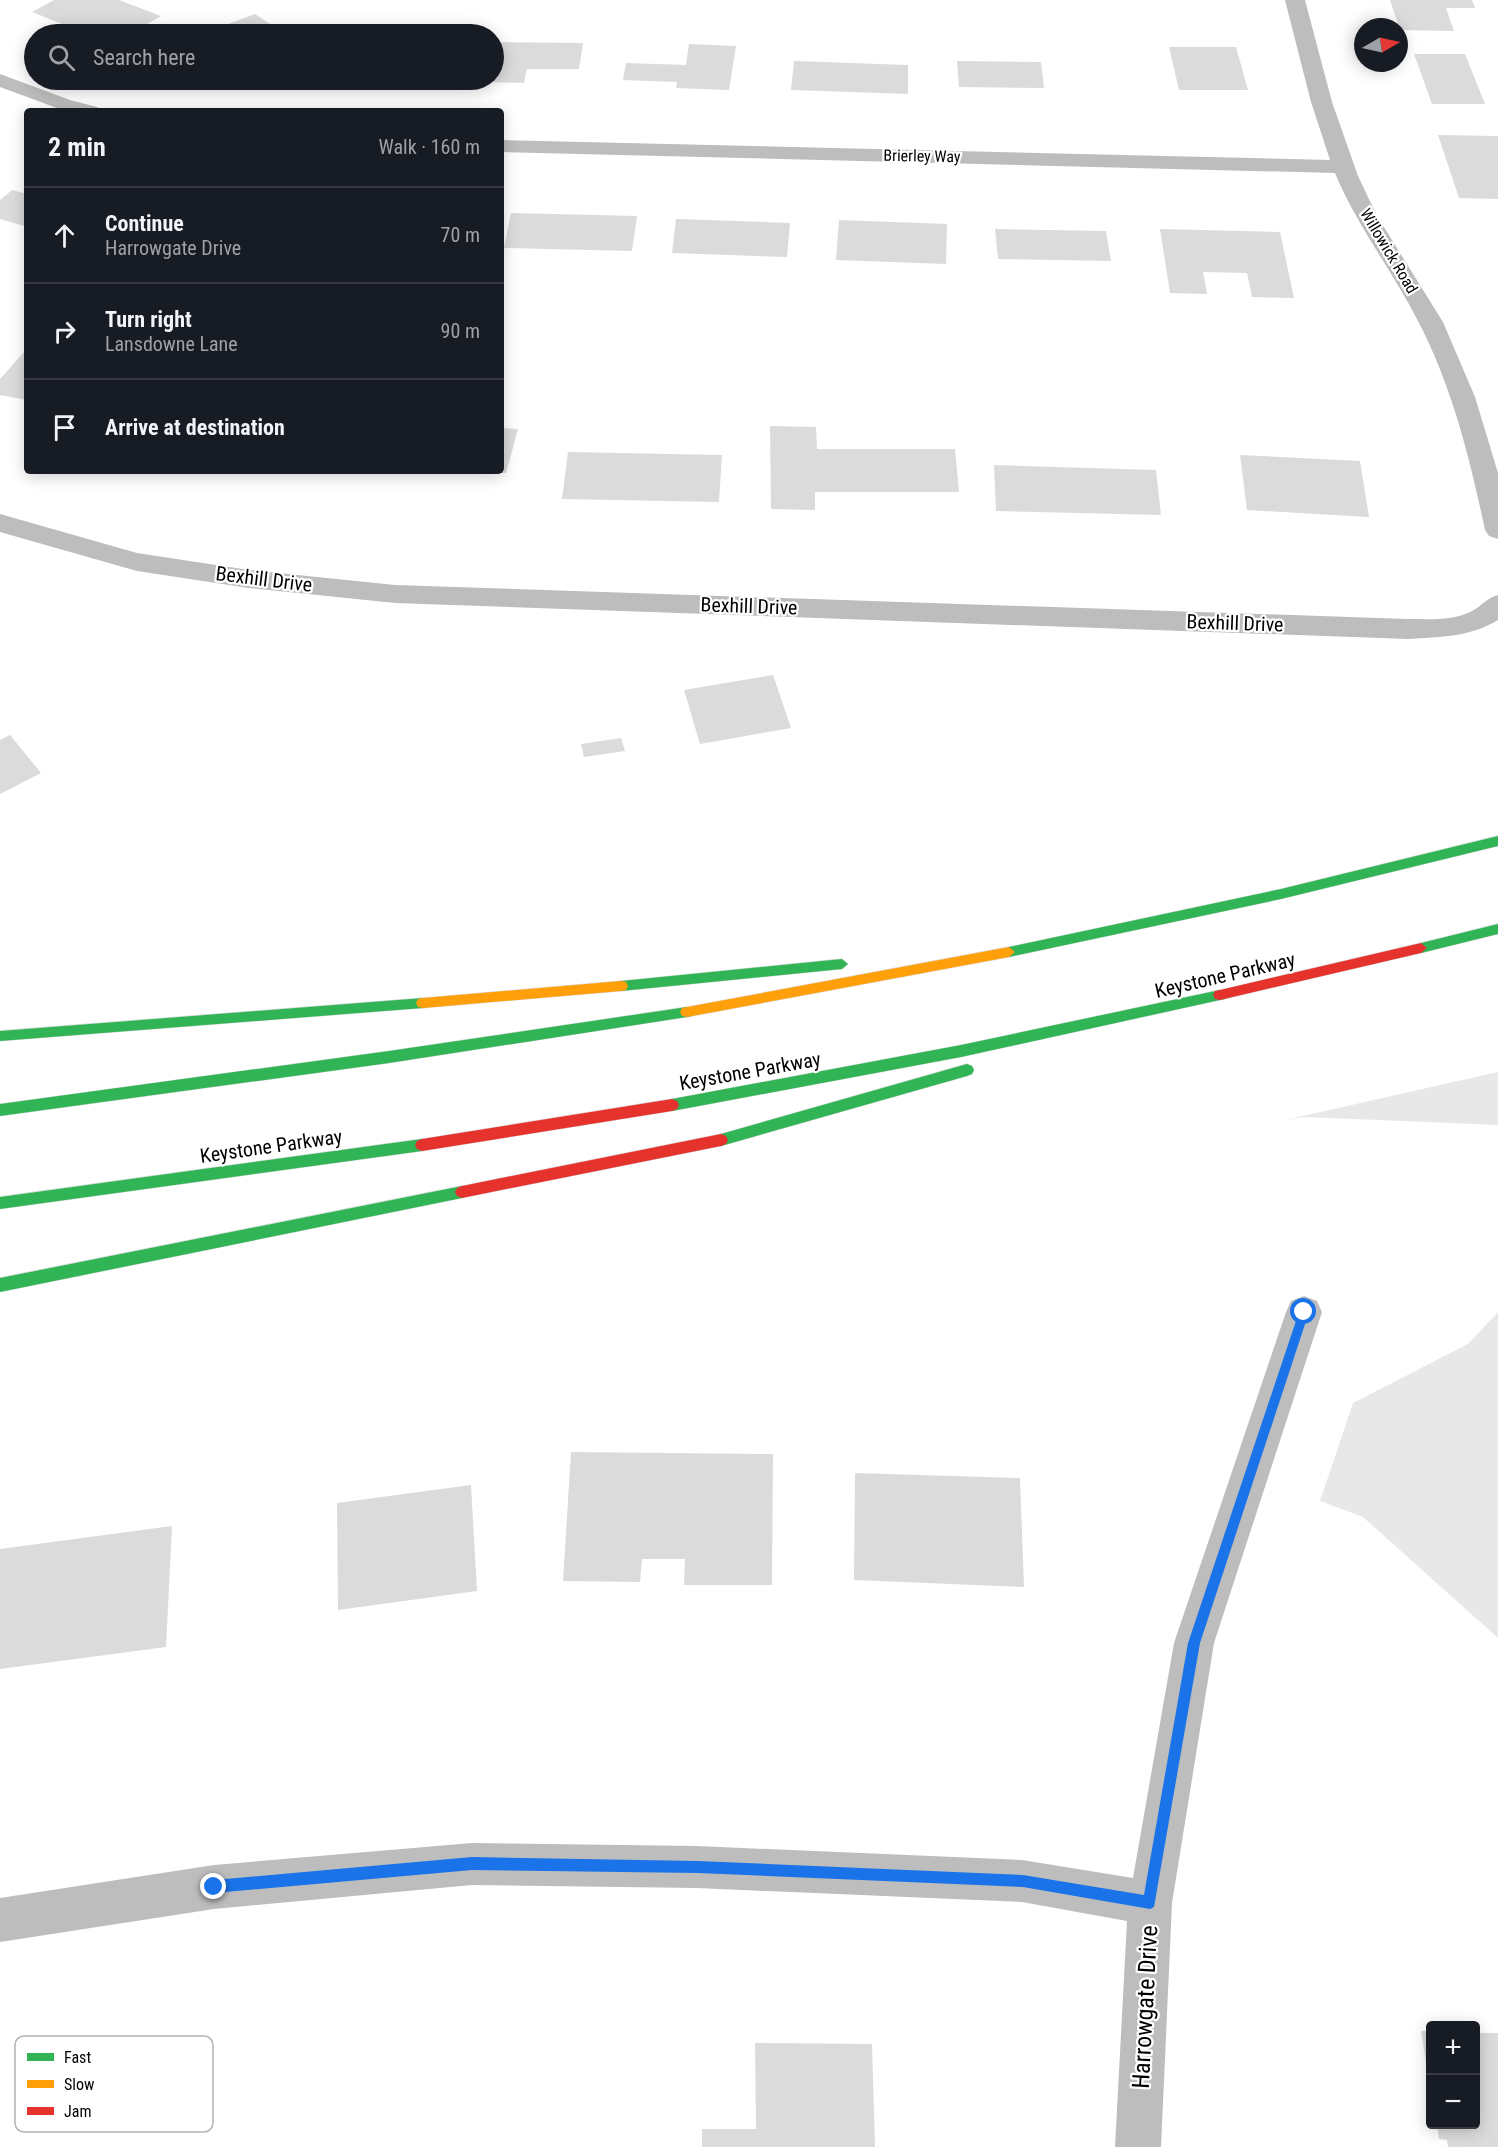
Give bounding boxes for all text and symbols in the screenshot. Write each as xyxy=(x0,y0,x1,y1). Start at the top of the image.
north arrow xyxy=(1354,18,1408,72)
search box xyxy=(24,24,504,90)
icon: search xyxy=(45,41,78,74)
text: Search here xyxy=(93,45,195,70)
text: 2 min xyxy=(48,132,106,162)
text: Walk · 160 m xyxy=(379,135,480,159)
street label: Brierley Way xyxy=(883,146,961,166)
street label: Willowick Road xyxy=(1356,205,1422,297)
text: Continue xyxy=(105,211,184,236)
icon: ahead xyxy=(48,219,81,252)
text: 70 m xyxy=(441,223,480,247)
text: Harrowgate Drive xyxy=(105,236,241,260)
text: Turn right xyxy=(105,307,192,332)
icon: right xyxy=(48,315,81,348)
text: 90 m xyxy=(441,319,480,343)
text: Lansdowne Lane xyxy=(105,332,238,356)
icon: arrive xyxy=(48,411,81,444)
text: Arrive at destination xyxy=(105,415,285,440)
street label: Bexhill Drive xyxy=(214,561,314,597)
street label: Bexhill Drive xyxy=(700,592,798,620)
street label: Bexhill Drive xyxy=(1186,609,1284,637)
street label: Keystone Parkway xyxy=(1153,947,1297,1003)
street label: Keystone Parkway xyxy=(677,1047,823,1095)
street label: Keystone Parkway xyxy=(198,1124,344,1168)
route start xyxy=(1290,1298,1316,1324)
route end xyxy=(200,1873,226,1899)
street label: Harrowgate Drive xyxy=(1127,1925,1163,2089)
map controls xyxy=(1426,2021,1480,2129)
button: + xyxy=(1426,2021,1480,2075)
legend xyxy=(15,2036,213,2132)
text: Fast xyxy=(64,2048,91,2067)
text: Slow xyxy=(64,2075,94,2094)
button: − xyxy=(1426,2075,1480,2129)
text: Jam xyxy=(64,2102,91,2121)

